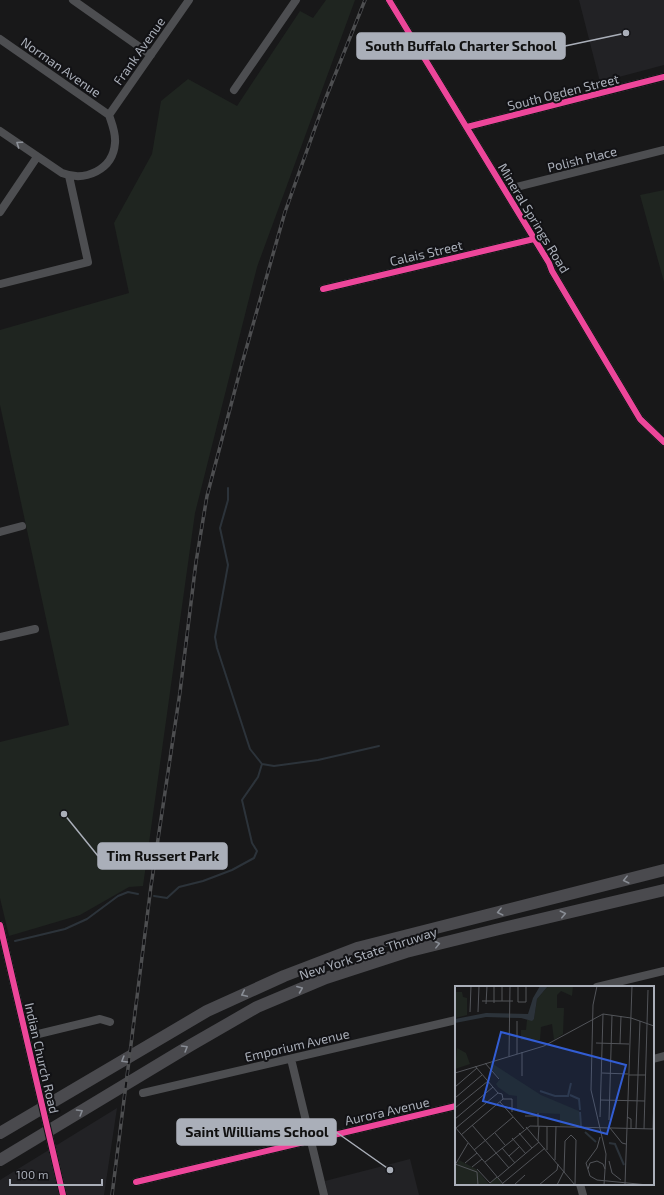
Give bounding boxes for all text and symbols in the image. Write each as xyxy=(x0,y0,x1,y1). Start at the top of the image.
street label: Frank Avenue xyxy=(110,14,168,88)
street label: Norman Avenue xyxy=(18,33,104,101)
callout: South Buffalo Charter School xyxy=(357,33,565,59)
text: South Buffalo Charter School xyxy=(365,37,557,54)
street label: South Ogden Street xyxy=(506,70,620,114)
one-way arrow xyxy=(16,142,23,149)
street label: Polish Place xyxy=(546,143,618,175)
street label: Mineral Springs Road xyxy=(495,160,573,276)
street label: Calais Street xyxy=(388,237,464,269)
callout: Tim Russert Park xyxy=(98,843,227,869)
text: Tim Russert Park xyxy=(107,847,220,864)
one-way arrow xyxy=(623,875,630,884)
one-way arrow xyxy=(497,907,503,915)
one-way arrow xyxy=(560,910,567,918)
street label: New York State Thruway xyxy=(297,923,439,983)
one-way arrow xyxy=(434,941,440,949)
one-way arrow xyxy=(296,986,304,994)
inset map xyxy=(455,986,654,1185)
one-way arrow xyxy=(240,989,248,997)
street label: Indian Church Road xyxy=(21,1001,63,1115)
street label: Emporium Avenue xyxy=(243,1025,351,1065)
one-way arrow xyxy=(181,1046,188,1053)
one-way arrow xyxy=(121,1055,128,1063)
street label: Aurora Avenue xyxy=(343,1093,431,1129)
one-way arrow xyxy=(76,1110,83,1117)
callout: Saint Williams School xyxy=(177,1119,336,1145)
text: Saint Williams School xyxy=(185,1123,329,1140)
scale bar xyxy=(10,1161,102,1187)
text: 100 m xyxy=(16,1167,48,1181)

